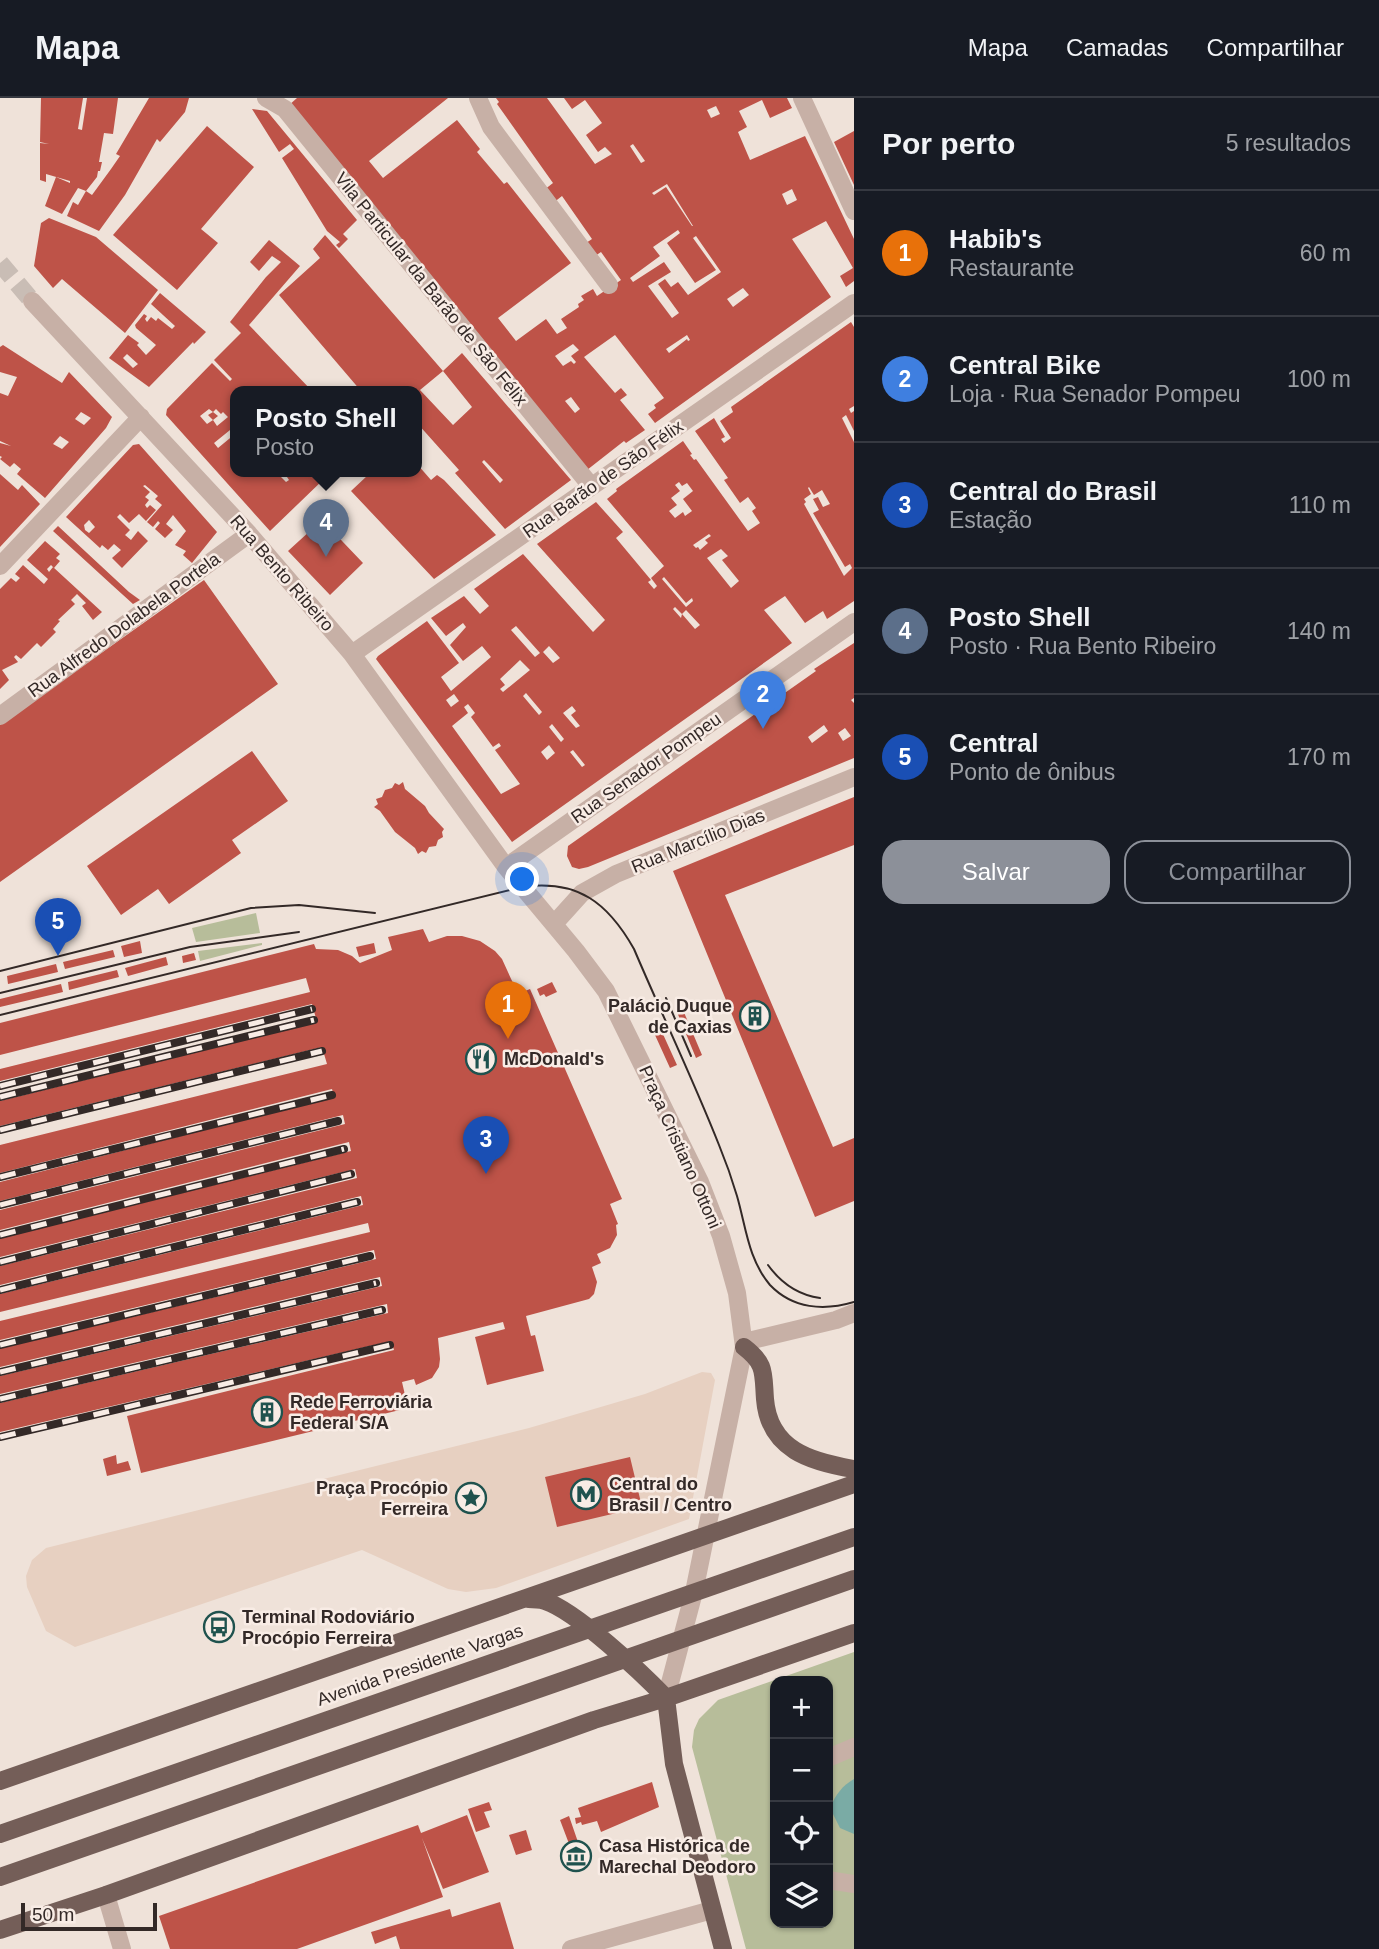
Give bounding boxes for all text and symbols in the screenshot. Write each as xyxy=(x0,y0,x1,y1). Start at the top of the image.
text: Mapa xyxy=(35,29,119,66)
text: Mapa xyxy=(968,34,1028,61)
text: Camadas xyxy=(1066,34,1169,61)
text: Compartilhar xyxy=(1207,34,1344,61)
text: Por perto xyxy=(882,127,1015,160)
text: 5 resultados xyxy=(1226,130,1351,156)
street label: Vila Particular da Barão de São Félix xyxy=(331,169,531,409)
text: Habib's xyxy=(949,224,1042,254)
text: 1 xyxy=(899,240,911,266)
text: 60 m xyxy=(1300,240,1351,266)
text: Restaurante xyxy=(949,255,1074,281)
text: Central Bike xyxy=(949,350,1101,380)
text: 2 xyxy=(899,366,911,392)
text: 100 m xyxy=(1287,366,1351,392)
text: Loja · Rua Senador Pompeu xyxy=(949,381,1241,407)
popup xyxy=(230,386,422,477)
text: Posto Shell xyxy=(255,403,397,433)
street label: Rua Barão de São Félix xyxy=(519,416,687,542)
text: Posto xyxy=(255,434,314,460)
text: Central do Brasil xyxy=(949,476,1157,506)
text: 3 xyxy=(899,492,911,518)
text: 110 m xyxy=(1289,492,1351,518)
pin: 4 xyxy=(303,499,349,557)
text: Estação xyxy=(949,507,1032,533)
street label: Rua Bento Ribeiro xyxy=(226,511,338,635)
street label: Rua Alfredo Dolabela Portela xyxy=(24,548,225,701)
text: Posto Shell xyxy=(949,602,1091,632)
text: 4 xyxy=(899,618,911,644)
text: 140 m xyxy=(1287,618,1351,644)
text: Posto · Rua Bento Ribeiro xyxy=(949,633,1216,659)
pin: 2 xyxy=(740,671,786,729)
street label: Rua Senador Pompeu xyxy=(567,709,725,827)
text: Central xyxy=(949,728,1039,758)
text: 5 xyxy=(899,744,911,770)
text: 170 m xyxy=(1287,744,1351,770)
text: Ponto de ônibus xyxy=(949,759,1115,785)
street label: Rua Marcílio Dias xyxy=(628,805,768,877)
button: Salvar xyxy=(882,840,1110,904)
button: Compartilhar xyxy=(1124,840,1351,904)
your location xyxy=(505,862,539,896)
pin: 5 xyxy=(35,898,81,956)
pin: 1 xyxy=(485,981,531,1039)
place label: Palácio Duque de Caxias xyxy=(608,996,732,1037)
building icon: Palácio Duque de Caxias xyxy=(738,999,772,1033)
restaurant icon: McDonald's xyxy=(464,1042,498,1076)
place label: McDonald's xyxy=(504,1049,604,1069)
street label: Praça Cristiano Ottoni xyxy=(635,1063,725,1231)
pin: 3 xyxy=(463,1116,509,1174)
place label: Rede Ferroviária Federal S/A xyxy=(290,1392,433,1433)
building icon: Rede Ferroviária Federal S/A xyxy=(250,1395,284,1429)
place label: Central do Brasil / Centro xyxy=(609,1474,732,1515)
metro station icon: Central do Brasil / Centro xyxy=(569,1477,603,1511)
place label: Praça Procópio Ferreira xyxy=(316,1478,449,1519)
place icon: Praça Procópio Ferreira xyxy=(454,1481,488,1515)
place label: Terminal Rodoviário Procópio Ferreira xyxy=(242,1607,415,1648)
bus stop icon: Terminal Rodoviário Procópio Ferreira xyxy=(202,1610,236,1644)
street label: Avenida Presidente Vargas xyxy=(314,1620,526,1710)
map controls xyxy=(770,1676,833,1928)
button: + xyxy=(770,1676,833,1739)
button: − xyxy=(770,1739,833,1802)
button: locate xyxy=(770,1802,833,1865)
place label: Casa Histórica de Marechal Deodoro xyxy=(599,1836,756,1877)
museum icon: Casa Histórica de Marechal Deodoro xyxy=(559,1839,593,1873)
button: layers xyxy=(770,1865,833,1928)
scale bar xyxy=(21,1900,158,1932)
text: 50 m xyxy=(32,1904,74,1925)

